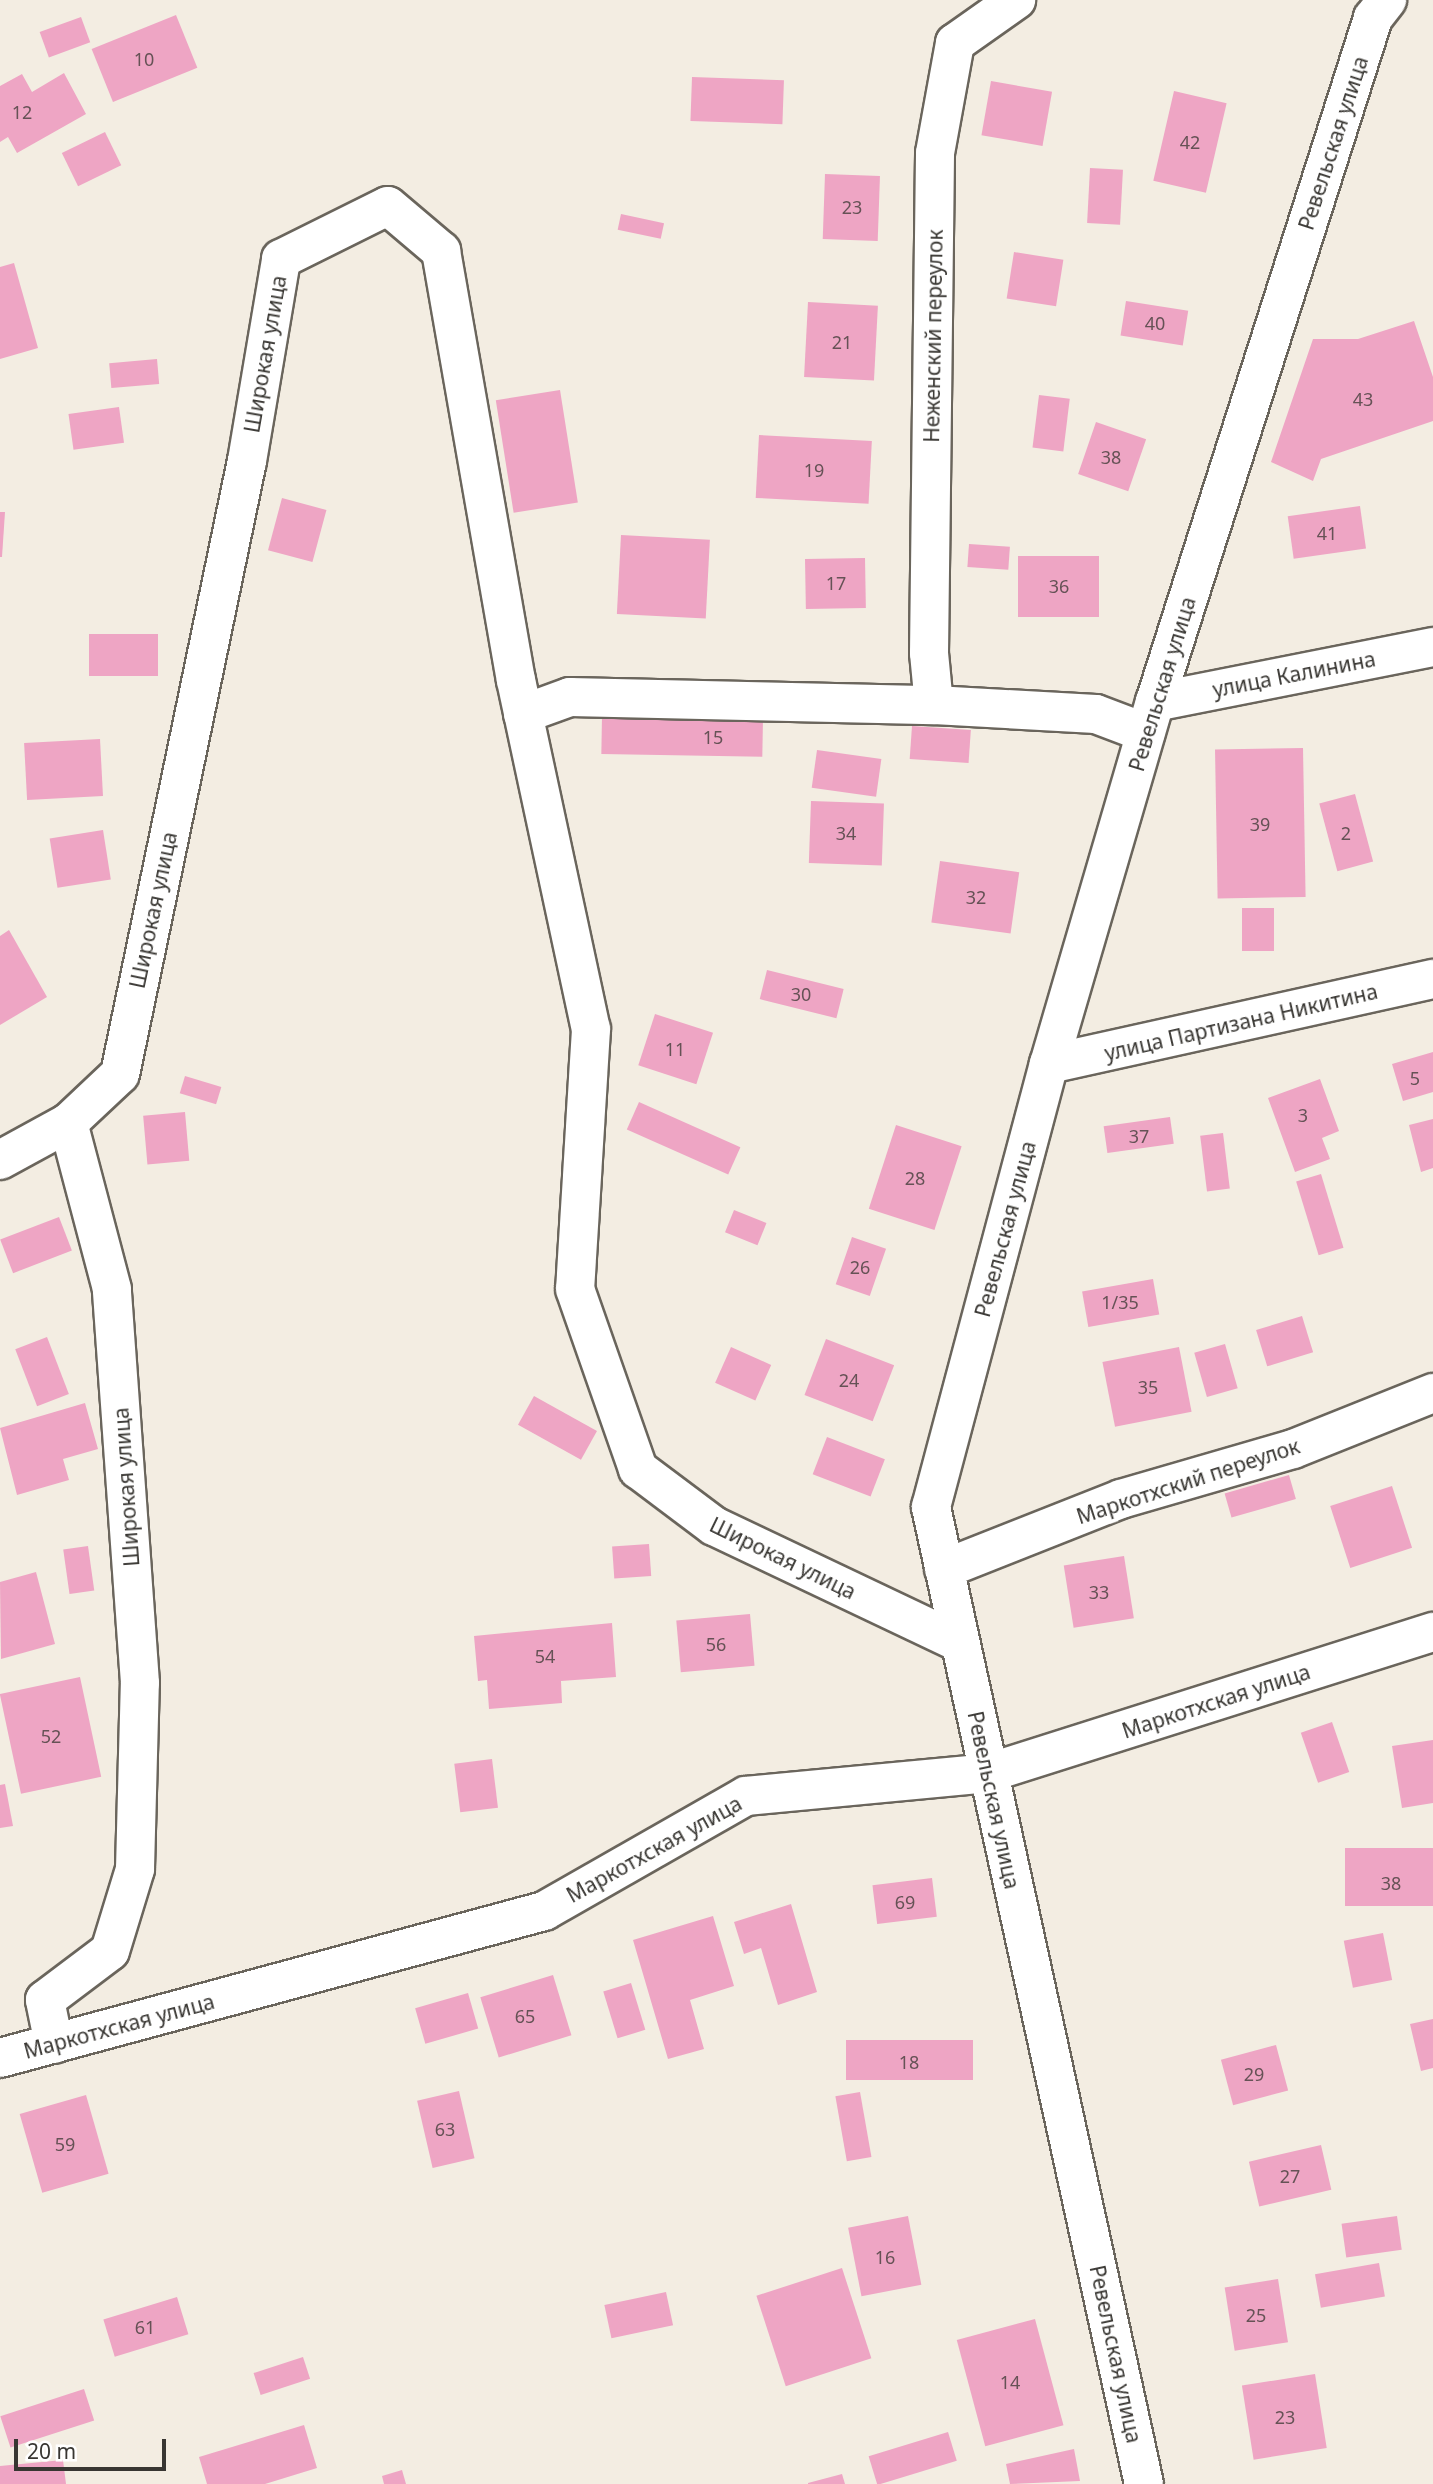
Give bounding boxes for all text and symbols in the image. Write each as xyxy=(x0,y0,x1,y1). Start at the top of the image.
house number: 10 xyxy=(134,48,154,70)
street label: Ревельская улица xyxy=(1293,53,1373,233)
house number: 12 xyxy=(12,101,32,123)
house number: 42 xyxy=(1180,131,1200,153)
house number: 23 xyxy=(842,196,862,218)
street label: Неженский переулок xyxy=(919,229,947,443)
street label: Широкая улица xyxy=(239,273,291,435)
house number: 40 xyxy=(1145,312,1165,334)
house number: 21 xyxy=(832,331,852,353)
house number: 43 xyxy=(1353,388,1373,410)
house number: 38 xyxy=(1101,446,1121,468)
house number: 19 xyxy=(804,459,824,481)
house number: 41 xyxy=(1317,522,1337,544)
house number: 17 xyxy=(826,572,846,594)
house number: 36 xyxy=(1049,575,1069,597)
street label: Ревельская улица xyxy=(1123,594,1201,774)
street label: улица Калинина xyxy=(1210,646,1378,702)
house number: 15 xyxy=(703,726,723,748)
house number: 39 xyxy=(1250,813,1270,835)
house number: 34 xyxy=(836,822,856,844)
house number: 2 xyxy=(1341,822,1351,844)
street label: Широкая улица xyxy=(124,829,182,991)
house number: 32 xyxy=(966,886,986,908)
street label: улица Партизана Никитина xyxy=(1102,978,1380,1066)
house number: 30 xyxy=(791,983,811,1005)
house number: 11 xyxy=(665,1038,685,1060)
house number: 5 xyxy=(1410,1067,1420,1089)
house number: 3 xyxy=(1298,1104,1308,1126)
house number: 37 xyxy=(1129,1125,1149,1147)
street label: Ревельская улица xyxy=(969,1138,1041,1320)
house number: 28 xyxy=(905,1167,925,1189)
house number: 26 xyxy=(850,1256,870,1278)
house number: 1/35 xyxy=(1101,1291,1139,1313)
house number: 24 xyxy=(839,1369,859,1391)
house number: 35 xyxy=(1138,1376,1158,1398)
street label: Широкая улица xyxy=(108,1407,144,1567)
street label: Маркотхский переулок xyxy=(1073,1433,1303,1529)
street label: Широкая улица xyxy=(706,1512,860,1604)
house number: 33 xyxy=(1089,1581,1109,1603)
house number: 56 xyxy=(706,1633,726,1655)
house number: 54 xyxy=(535,1645,555,1667)
street label: Маркотхская улица xyxy=(1119,1659,1313,1743)
street label: Ревельская улица xyxy=(963,1709,1025,1891)
house number: 52 xyxy=(41,1725,61,1747)
street label: Маркотхская улица xyxy=(562,1790,746,1908)
house number: 38 xyxy=(1381,1872,1401,1894)
house number: 69 xyxy=(895,1891,915,1913)
street label: Маркотхская улица xyxy=(21,1988,217,2064)
house number: 65 xyxy=(515,2005,535,2027)
house number: 18 xyxy=(899,2051,919,2073)
house number: 29 xyxy=(1244,2063,1264,2085)
house number: 63 xyxy=(435,2118,455,2140)
house number: 59 xyxy=(55,2133,75,2155)
house number: 27 xyxy=(1280,2165,1300,2187)
house number: 16 xyxy=(875,2246,895,2268)
street label: Ревельская улица xyxy=(1085,2263,1147,2445)
house number: 25 xyxy=(1246,2304,1266,2326)
house number: 61 xyxy=(135,2316,155,2338)
house number: 14 xyxy=(1000,2371,1020,2393)
house number: 23 xyxy=(1275,2406,1295,2428)
scale bar xyxy=(18,2424,170,2468)
text: 20 m xyxy=(27,2437,76,2465)

